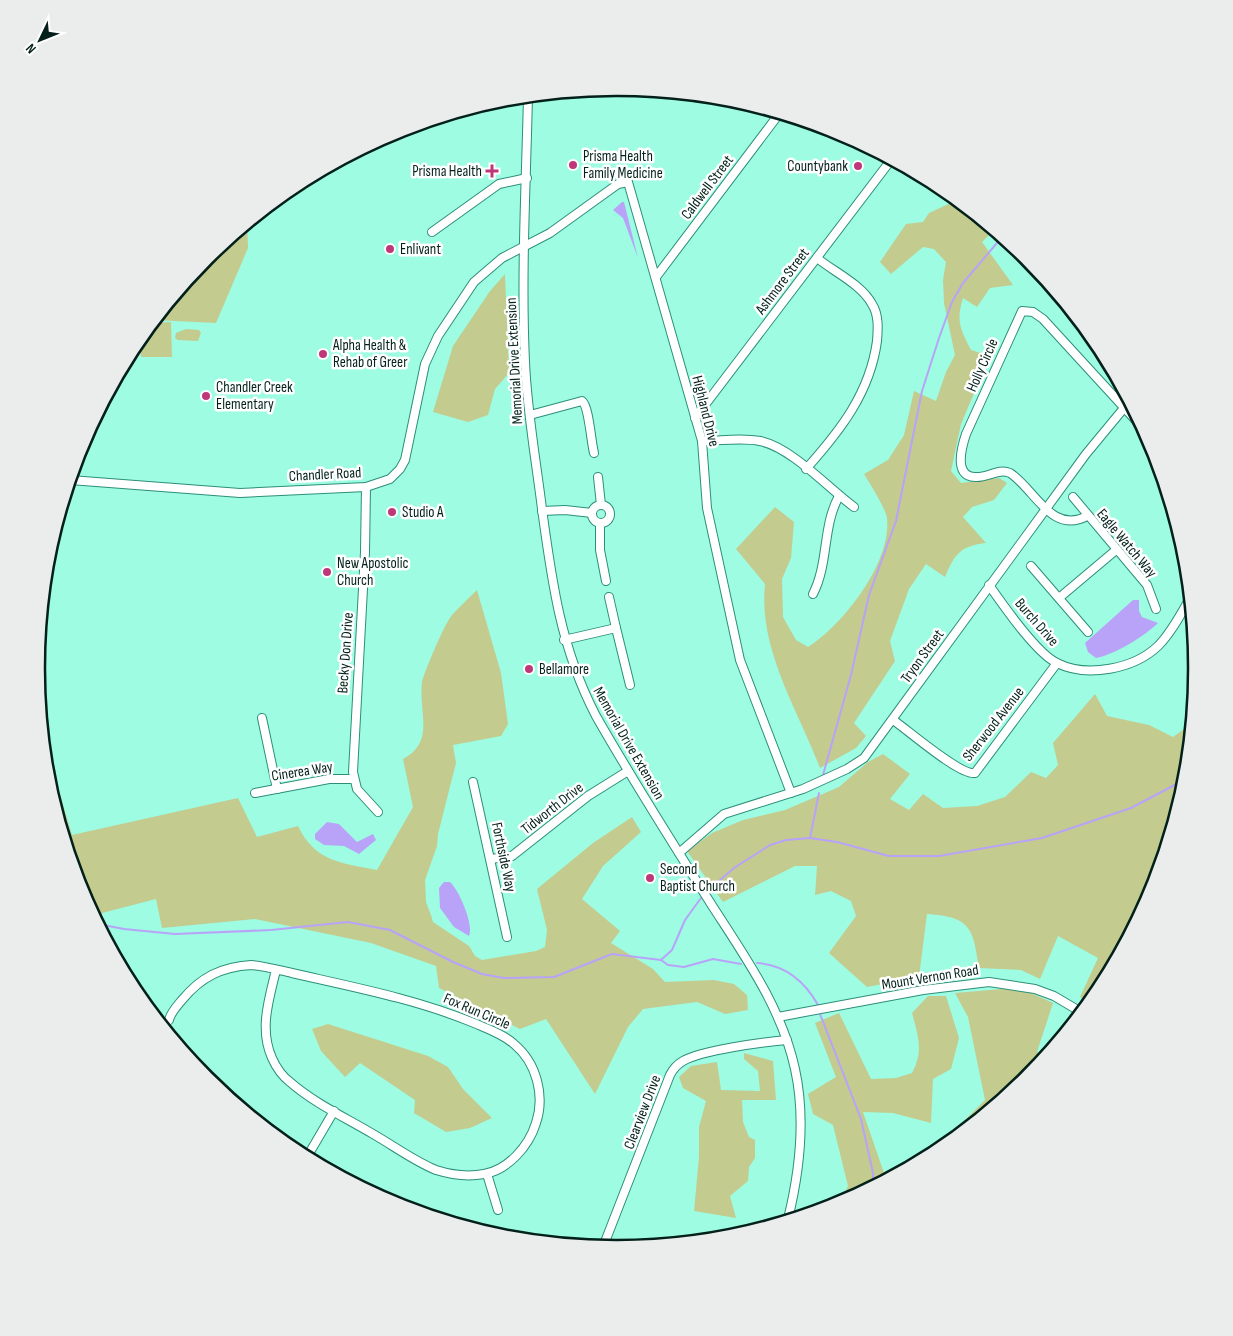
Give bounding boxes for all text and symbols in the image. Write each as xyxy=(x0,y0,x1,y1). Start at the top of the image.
north arrow xyxy=(15,15,65,65)
text: N xyxy=(22,40,40,57)
place label: Prisma Health Family Medicine xyxy=(583,147,663,183)
street label: Caldwell Street xyxy=(677,151,738,223)
place label: Countybank xyxy=(787,157,848,176)
marker: Prisma Health Family Medicine xyxy=(567,159,579,171)
marker: Countybank xyxy=(852,160,864,172)
place label: Prisma Health xyxy=(412,162,482,181)
marker: Prisma Health xyxy=(486,165,498,177)
place label: Enlivant xyxy=(400,240,441,259)
marker: Enlivant xyxy=(384,243,396,255)
street label: Ashmore Street xyxy=(751,244,814,319)
street label: Memorial Drive Extension xyxy=(502,297,527,425)
place label: Alpha Health & Rehab of Greer xyxy=(332,336,408,372)
street label: Holly Circle xyxy=(962,336,1003,395)
marker: Alpha Health & Rehab of Greer xyxy=(317,348,329,360)
street label: Highland Drive xyxy=(688,374,724,449)
place label: Chandler Creek Elementary xyxy=(216,378,293,414)
marker: Chandler Creek Elementary xyxy=(200,390,212,402)
street label: Chandler Road xyxy=(288,463,362,486)
place label: Studio A xyxy=(402,503,444,522)
street label: Eagle Watch Way xyxy=(1092,505,1161,582)
marker: Studio A xyxy=(386,506,398,518)
place label: New Apostolic Church xyxy=(337,554,409,590)
marker: New Apostolic Church xyxy=(321,566,333,578)
street label: Burch Drive xyxy=(1010,594,1063,650)
street label: Becky Don Drive xyxy=(333,612,358,694)
street label: Tryon Street xyxy=(897,625,948,687)
place label: Bellamore xyxy=(539,660,589,679)
marker: Bellamore xyxy=(523,663,535,675)
street label: Sherwood Avenue xyxy=(958,683,1028,765)
street label: Memorial Drive Extension xyxy=(589,684,669,803)
street label: Cinerea Way xyxy=(270,757,334,786)
street label: Tidworth Drive xyxy=(517,778,587,839)
street label: Forthside Way xyxy=(487,820,520,894)
place label: Second Baptist Church xyxy=(660,860,735,896)
marker: Second Baptist Church xyxy=(644,872,656,884)
street label: Mount Vernon Road xyxy=(880,960,980,995)
street label: Fox Run Circle xyxy=(441,989,513,1034)
street label: Clearview Drive xyxy=(620,1072,665,1152)

